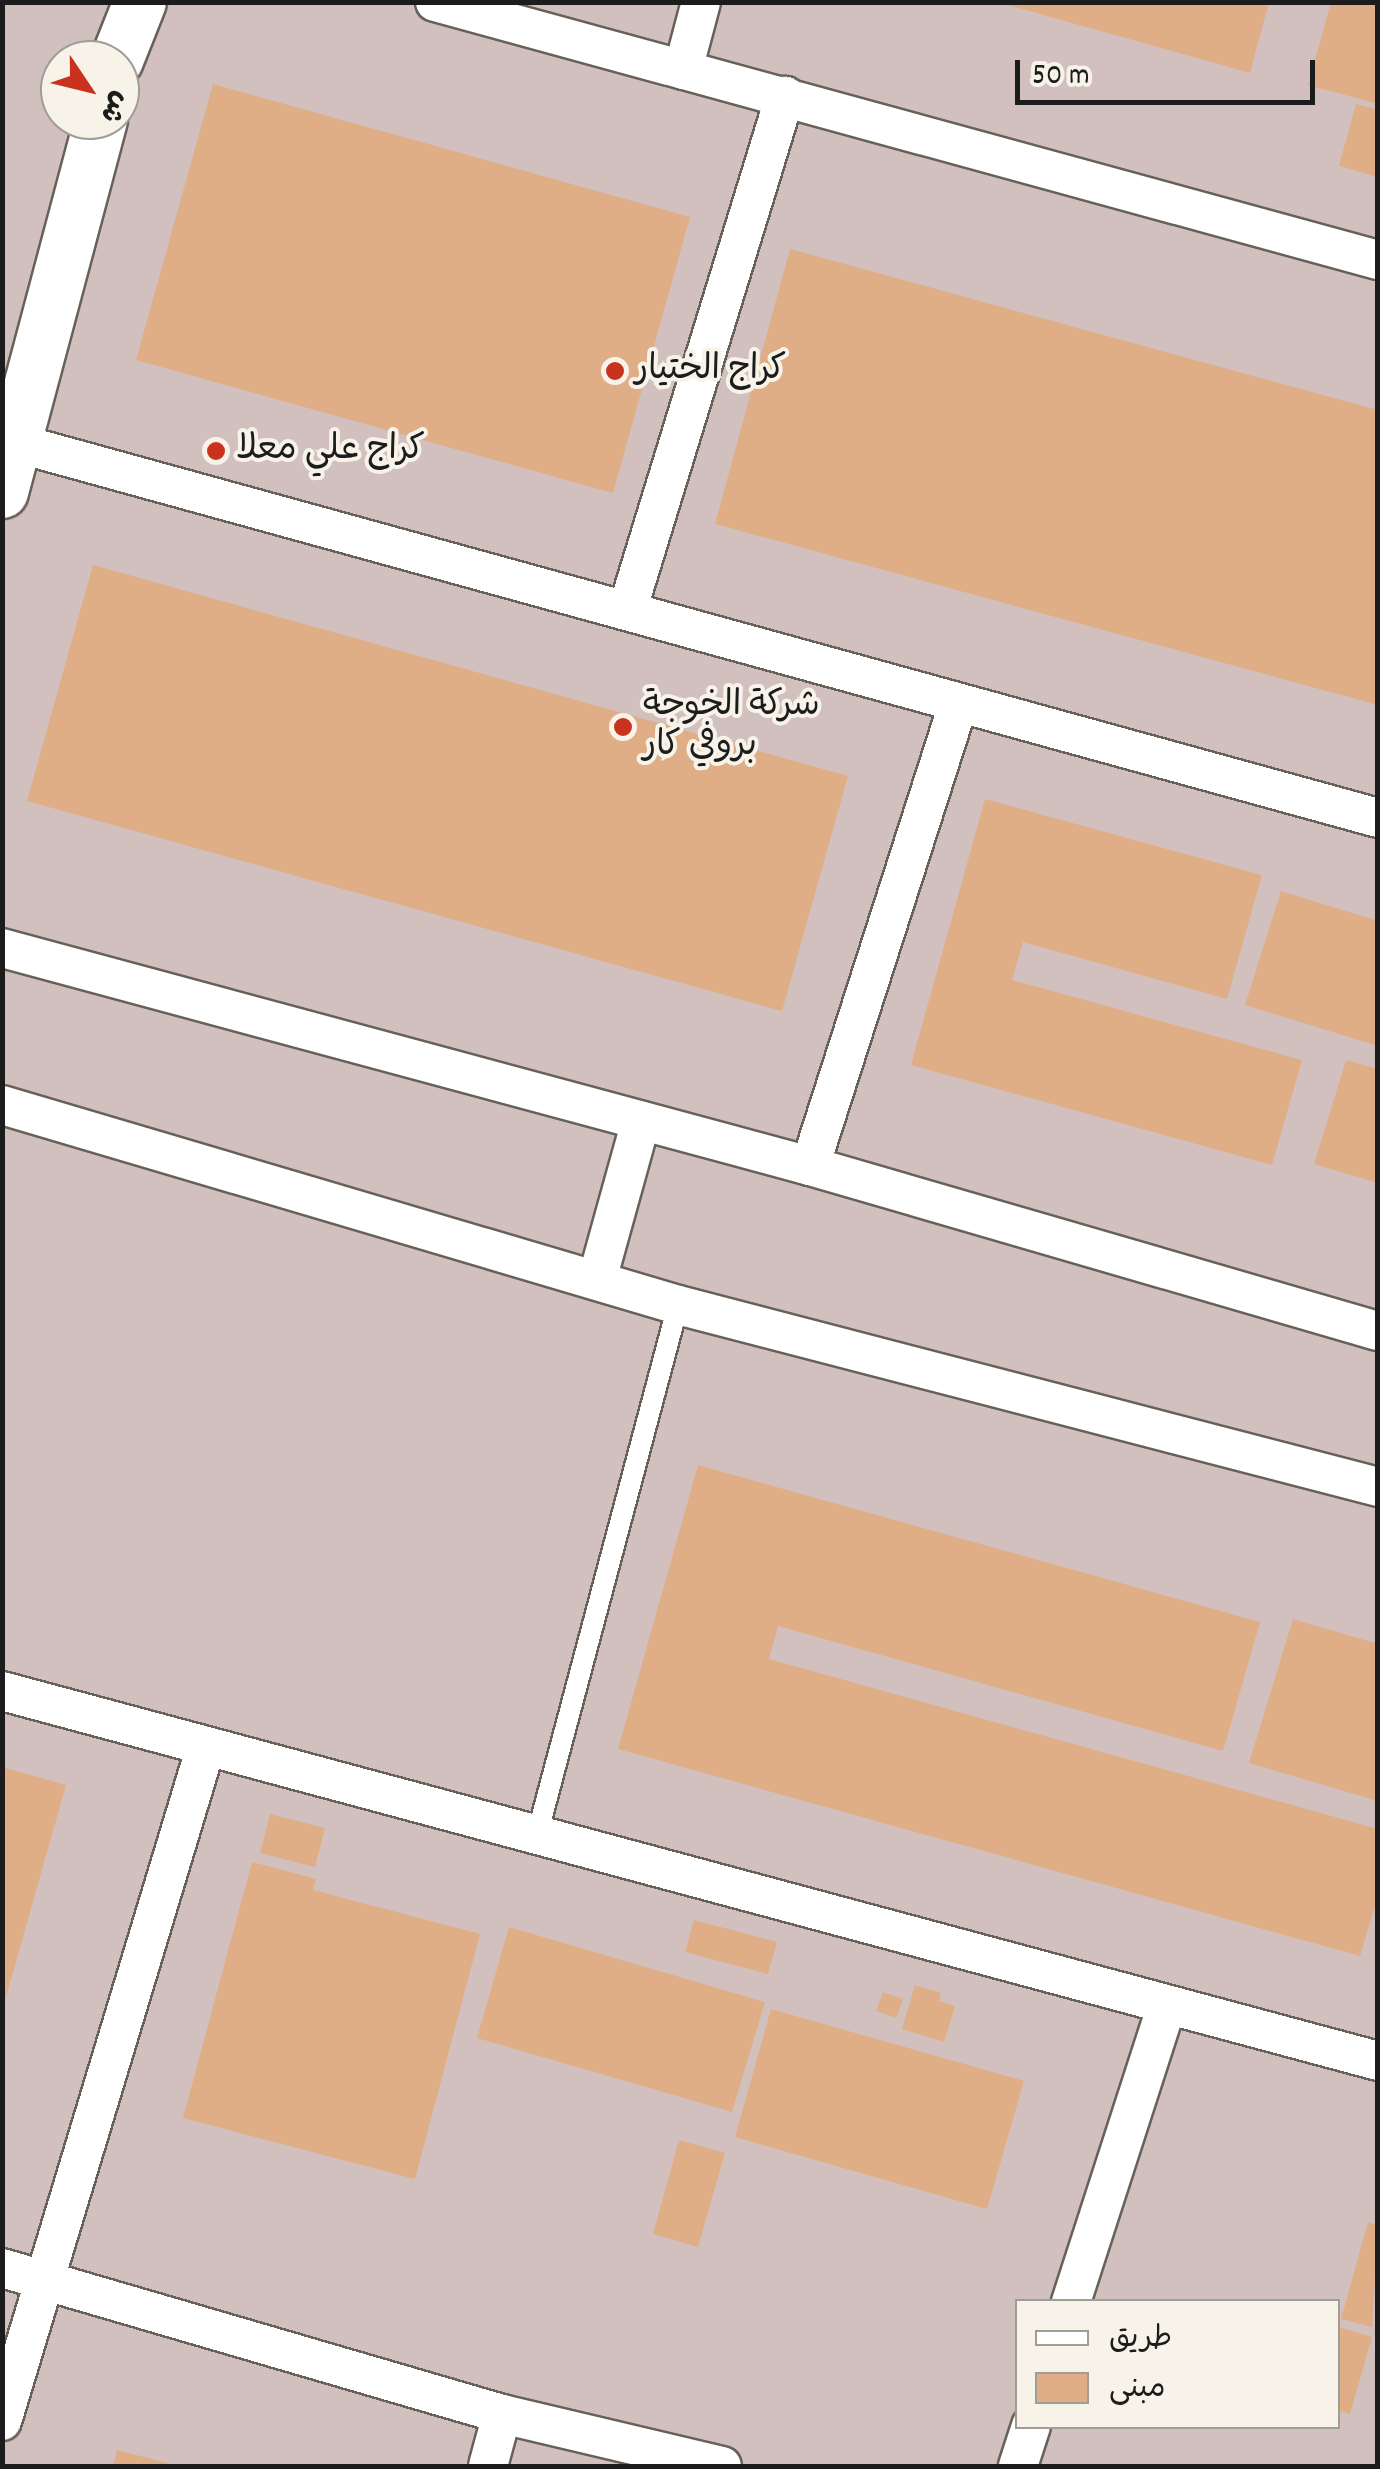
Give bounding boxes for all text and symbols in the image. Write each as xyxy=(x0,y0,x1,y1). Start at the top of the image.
north arrow xyxy=(40,40,140,140)
scale bar xyxy=(1020,40,1320,102)
text: 50 m xyxy=(1032,56,1090,99)
text: ش xyxy=(88,82,138,130)
place label: كراج الختيار xyxy=(635,350,786,392)
marker: كراج الختيار xyxy=(604,360,626,382)
place label: كراج علي معلا xyxy=(236,430,425,472)
marker: كراج علي معلا xyxy=(205,440,227,462)
place label: شركة الخوجة بروفي كار xyxy=(643,686,820,768)
marker: شركة الخوجة بروفي كار xyxy=(612,716,634,738)
legend xyxy=(1015,2299,1340,2429)
text: طريق xyxy=(1109,2319,1172,2362)
text: مبنى xyxy=(1109,2369,1165,2412)

